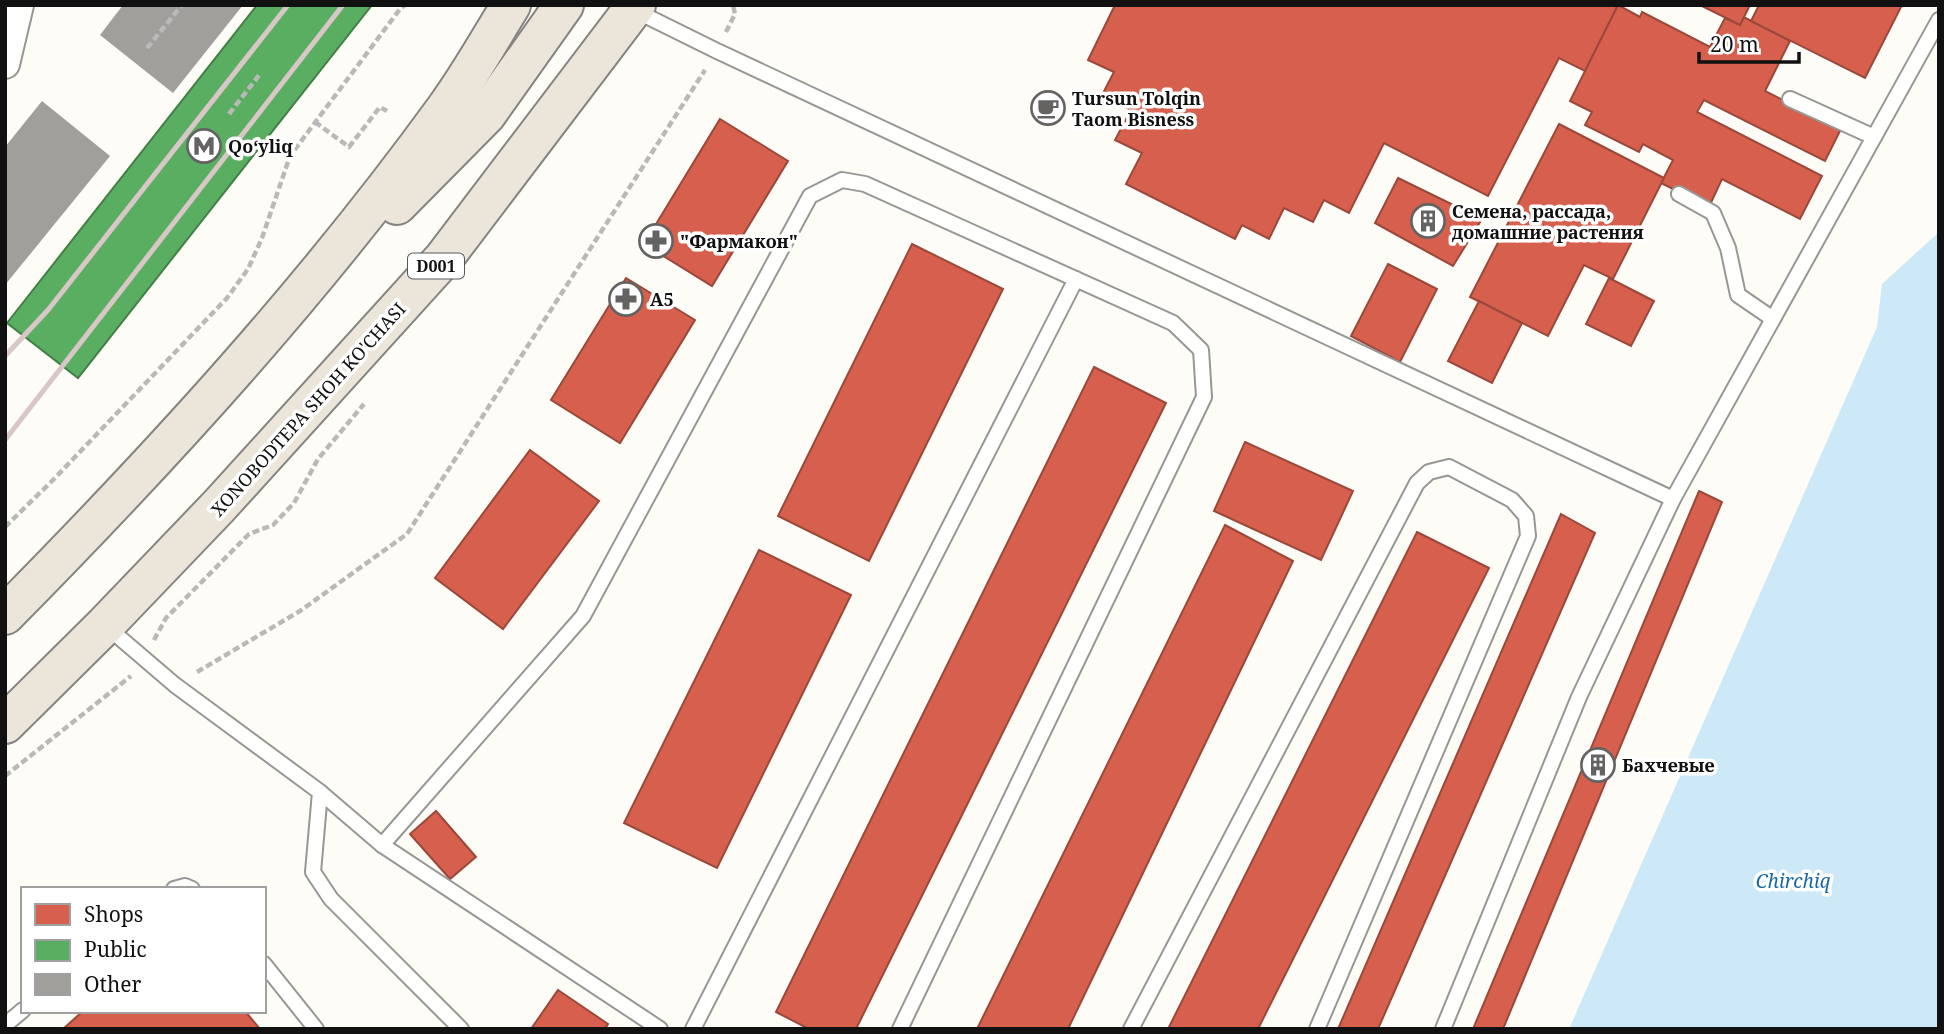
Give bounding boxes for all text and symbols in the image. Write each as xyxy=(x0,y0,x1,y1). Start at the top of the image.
scale bar xyxy=(1699,21,1799,65)
text: 20 m xyxy=(1710,30,1759,58)
place label: Tursun Tolqin Taom Bisness xyxy=(1072,86,1201,131)
cafe icon: Tursun Tolqin Taom Bisness xyxy=(1029,89,1067,127)
metro station icon: Qo‘yliq xyxy=(185,127,223,165)
place label: Qo‘yliq xyxy=(228,134,293,158)
place label: Семена, рассада, домашние растения xyxy=(1452,199,1644,244)
building icon: Семена, рассада, домашние растения xyxy=(1409,202,1447,240)
pharmacy icon: "Фармакон" xyxy=(637,222,675,260)
place label: "Фармакон" xyxy=(680,229,798,253)
road number: D001 xyxy=(408,254,464,278)
pharmacy icon: А5 xyxy=(607,280,645,318)
place label: А5 xyxy=(650,287,674,311)
street label: XONOBODTEPA SHOH KO'CHASI xyxy=(205,297,411,521)
building icon: Бахчевые xyxy=(1579,746,1617,784)
place label: Бахчевые xyxy=(1622,753,1715,777)
water label: Chirchiq xyxy=(1756,868,1831,894)
legend xyxy=(21,887,266,1013)
text: Shops xyxy=(84,900,143,928)
text: Public xyxy=(84,935,146,963)
text: Other xyxy=(84,970,142,998)

